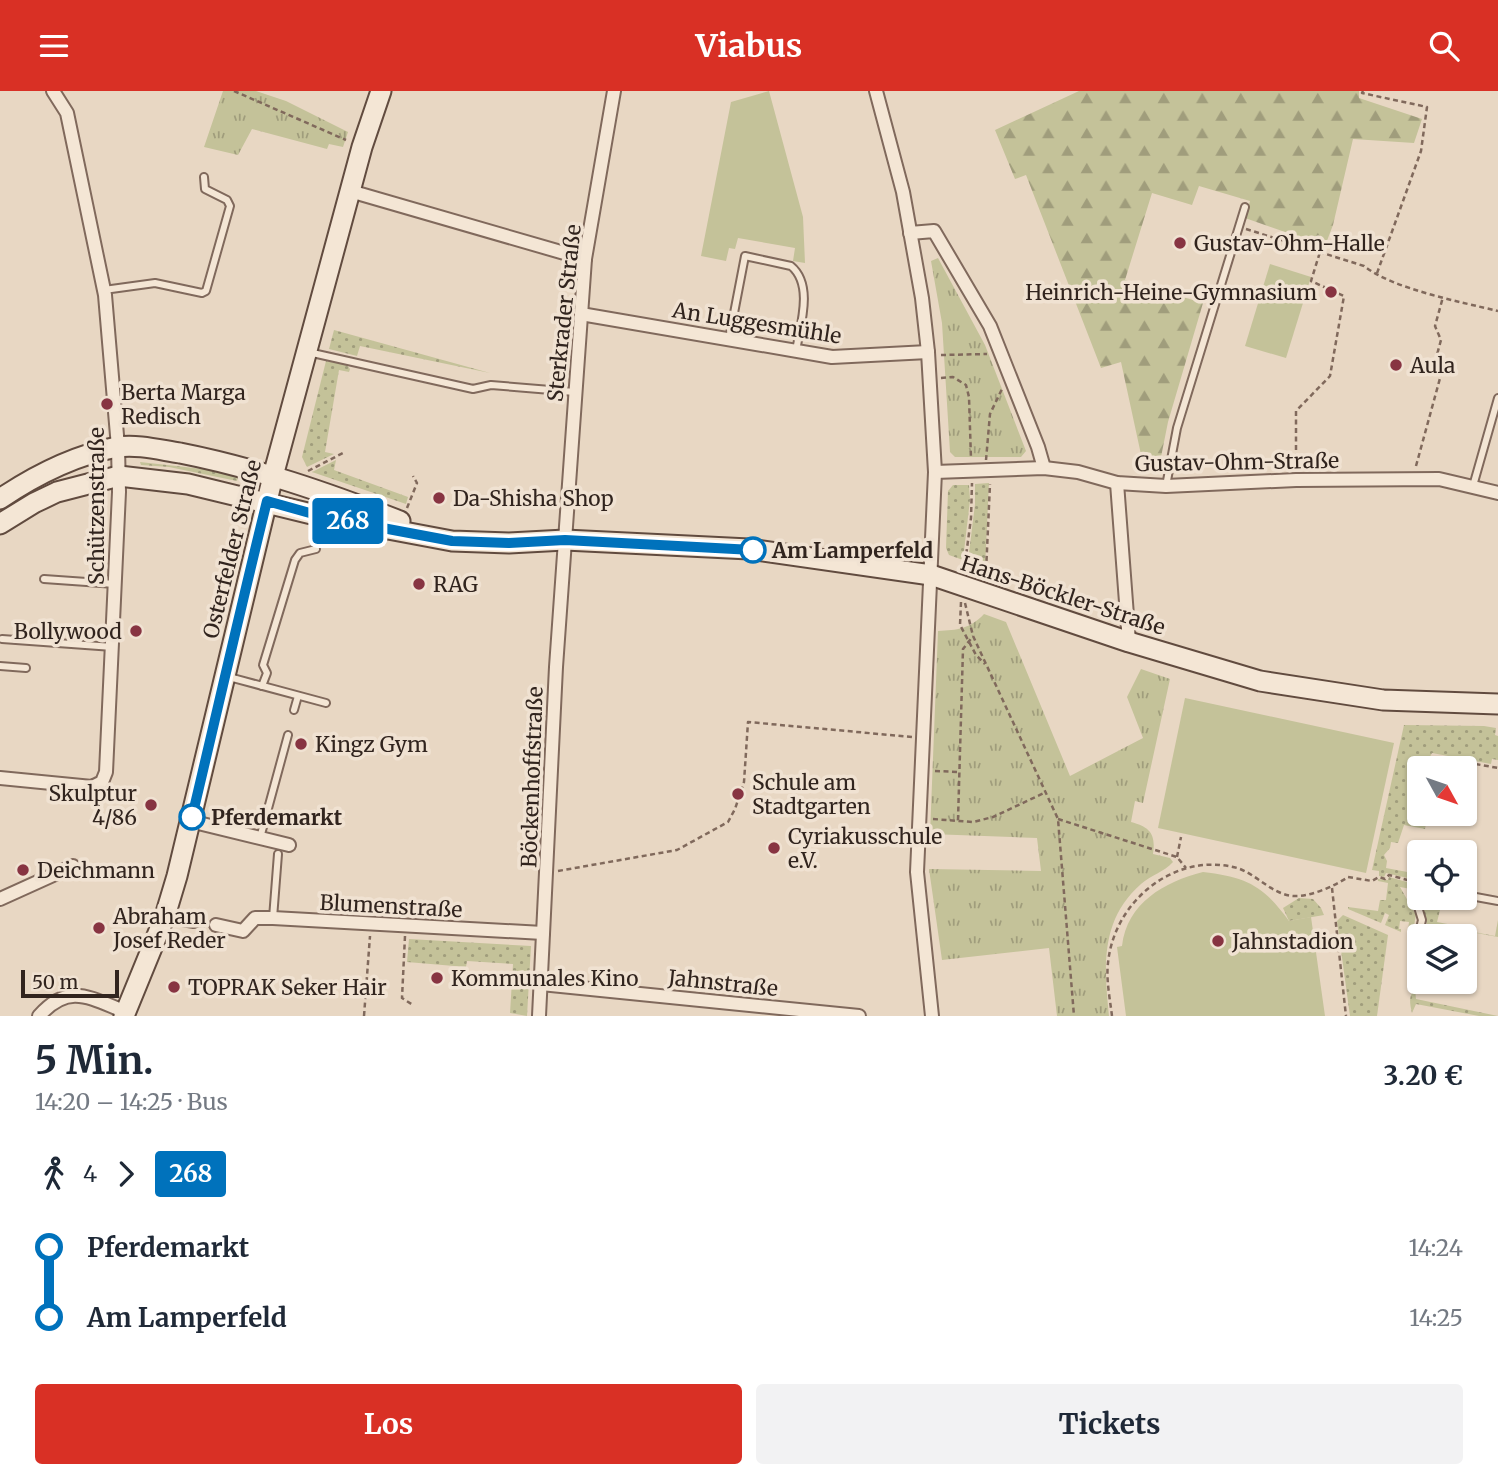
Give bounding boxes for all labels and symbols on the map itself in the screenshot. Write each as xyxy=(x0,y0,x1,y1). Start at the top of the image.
street label: Sterkrader Straße xyxy=(541,223,587,403)
place label: Gustav-Ohm-Halle xyxy=(1194,230,1385,257)
marker: Gustav-Ohm-Halle xyxy=(1172,235,1188,251)
place label: Heinrich-Heine-Gymnasium xyxy=(1025,279,1317,306)
marker: Heinrich-Heine-Gymnasium xyxy=(1323,284,1339,300)
street label: An Luggesmühle xyxy=(670,296,843,350)
place label: Aula xyxy=(1409,352,1455,379)
marker: Aula xyxy=(1388,357,1404,373)
place label: Berta Marga Redisch xyxy=(121,379,246,430)
marker: Berta Marga Redisch xyxy=(99,396,115,412)
street label: Schützenstraße xyxy=(83,427,110,585)
street label: Gustav-Ohm-Straße xyxy=(1135,447,1339,477)
street label: Osterfelder Straße xyxy=(197,457,267,641)
place label: Da-Shisha Shop xyxy=(453,485,614,512)
marker: Da-Shisha Shop xyxy=(431,490,447,506)
line badge: 268 xyxy=(308,498,388,544)
marker: Am Lamperfeld xyxy=(740,537,766,563)
place label: Am Lamperfeld xyxy=(771,537,933,564)
street label: Hans-Böckler-Straße xyxy=(957,549,1169,641)
place label: RAG xyxy=(433,571,478,598)
marker: RAG xyxy=(411,576,427,592)
place label: Bollywood xyxy=(14,618,122,645)
marker: Bollywood xyxy=(128,623,144,639)
street label: Böckenhoffstraße xyxy=(515,686,549,868)
place label: Kingz Gym xyxy=(315,731,428,758)
marker: Kingz Gym xyxy=(293,736,309,752)
north arrow xyxy=(1407,756,1477,826)
place label: Schule am Stadtgarten xyxy=(752,769,871,820)
place label: Skulptur 4/86 xyxy=(48,780,137,831)
marker: Schule am Stadtgarten xyxy=(730,786,746,802)
marker: Skulptur 4/86 xyxy=(143,797,159,813)
marker: Pferdemarkt xyxy=(179,804,205,830)
place label: Pferdemarkt xyxy=(211,804,343,831)
place label: Cyriakusschule e.V. xyxy=(788,823,942,874)
marker: Cyriakusschule e.V. xyxy=(766,840,782,856)
place label: Deichmann xyxy=(37,857,155,884)
marker: Deichmann xyxy=(15,862,31,878)
street label: Blumenstraße xyxy=(319,889,463,923)
place label: Abraham Josef Reder xyxy=(112,903,226,954)
marker: Abraham Josef Reder xyxy=(91,920,107,936)
place label: Jahnstadion xyxy=(1231,928,1354,955)
marker: Jahnstadion xyxy=(1210,933,1226,949)
street label: Jahnstraße xyxy=(666,964,779,1002)
place label: Kommunales Kino xyxy=(451,965,638,992)
scale bar xyxy=(21,967,119,999)
marker: Kommunales Kino xyxy=(429,970,445,986)
place label: TOPRAK Seker Hair xyxy=(188,974,387,1001)
marker: TOPRAK Seker Hair xyxy=(166,979,182,995)

